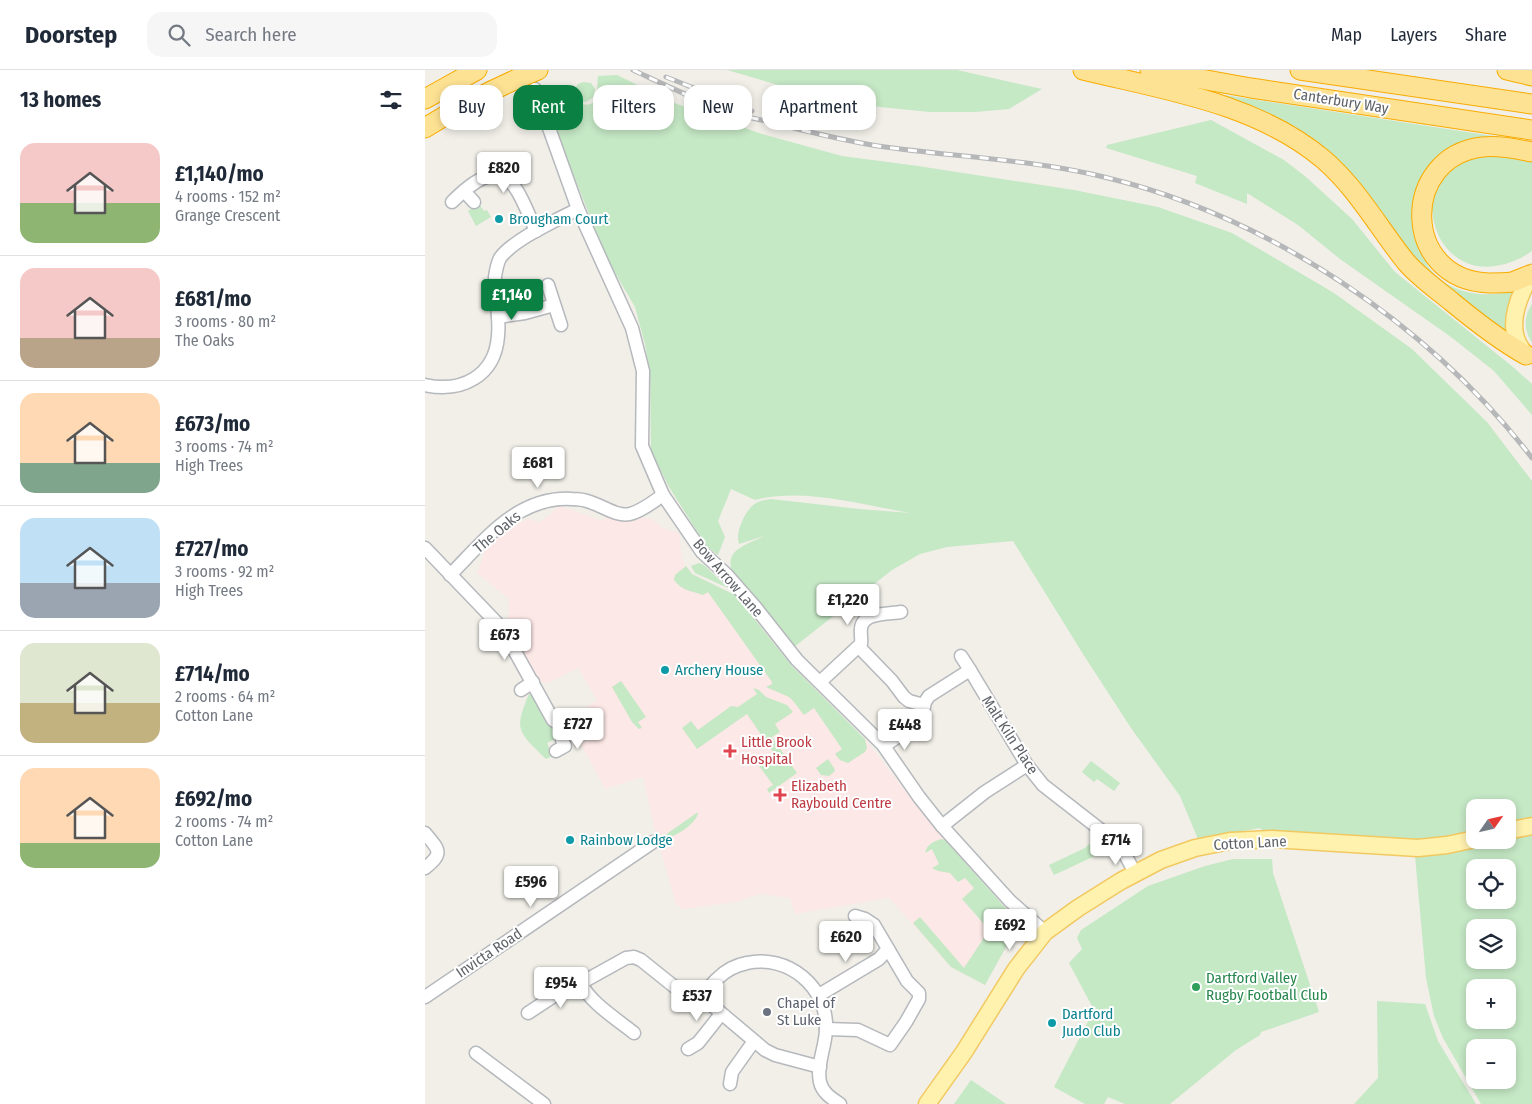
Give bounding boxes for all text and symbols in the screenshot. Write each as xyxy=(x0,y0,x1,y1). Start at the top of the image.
search box xyxy=(147,12,497,57)
text: Doorstep xyxy=(25,21,117,49)
icon: search xyxy=(165,21,193,49)
text: Search here xyxy=(205,23,297,46)
text: Map xyxy=(1331,24,1362,46)
text: Layers xyxy=(1390,24,1437,46)
text: Share xyxy=(1465,24,1507,46)
chip: Buy xyxy=(440,85,503,130)
chip: Rent xyxy=(513,85,583,130)
chip: Filters xyxy=(593,85,674,130)
chip: New xyxy=(684,85,752,130)
chip: Apartment xyxy=(762,85,876,130)
street label: Canterbury Way xyxy=(1292,85,1390,117)
icon: filters xyxy=(377,86,405,114)
text: 13 homes xyxy=(20,87,101,113)
pin: £820 xyxy=(474,152,534,194)
text: £820 xyxy=(488,158,520,177)
text: £1,140/mo xyxy=(175,161,264,187)
icon: home xyxy=(60,163,120,223)
text: 4 rooms · 152 m² xyxy=(175,187,281,206)
text: Grange Crescent xyxy=(175,206,280,225)
place label: Brougham Court xyxy=(509,210,608,228)
marker: Brougham Court xyxy=(493,213,505,225)
pin: £1,140 xyxy=(471,278,553,321)
text: £1,140 xyxy=(492,285,532,304)
text: £681/mo xyxy=(175,286,252,312)
icon: home xyxy=(60,288,120,348)
text: 3 rooms · 80 m² xyxy=(175,312,276,331)
text: The Oaks xyxy=(175,331,234,350)
text: £673/mo xyxy=(175,411,250,437)
icon: home xyxy=(60,413,120,473)
text: 3 rooms · 74 m² xyxy=(175,437,273,456)
pin: £681 xyxy=(508,446,568,489)
text: £681 xyxy=(523,453,553,472)
text: High Trees xyxy=(175,456,243,475)
street label: The Oaks xyxy=(470,507,524,557)
street label: Bow Arrow Lane xyxy=(689,535,767,621)
text: £727/mo xyxy=(175,536,248,562)
icon: home xyxy=(60,538,120,598)
text: 3 rooms · 92 m² xyxy=(175,562,274,581)
text: High Trees xyxy=(175,581,243,600)
pin: £1,220 xyxy=(807,584,889,626)
text: £1,220 xyxy=(827,590,869,609)
pin: £673 xyxy=(475,618,535,661)
text: £673 xyxy=(490,625,520,644)
text: £714/mo xyxy=(175,661,250,687)
place label: Archery House xyxy=(675,661,764,679)
icon: home xyxy=(60,663,120,723)
marker: Archery House xyxy=(659,664,671,676)
text: 2 rooms · 64 m² xyxy=(175,687,275,706)
street label: Malt Kiln Place xyxy=(978,692,1042,778)
text: Cotton Lane xyxy=(175,706,253,725)
pin: £727 xyxy=(548,708,608,750)
pin: £448 xyxy=(875,708,935,751)
text: £727 xyxy=(564,714,592,733)
text: £448 xyxy=(889,715,921,734)
place label: Little Brook Hospital xyxy=(741,733,812,768)
marker: Little Brook Hospital xyxy=(723,744,737,758)
place label: Elizabeth Raybould Centre xyxy=(791,777,892,812)
text: £692/mo xyxy=(175,786,252,812)
icon: home xyxy=(60,788,120,848)
marker: Elizabeth Raybould Centre xyxy=(773,788,787,802)
north arrow xyxy=(1466,799,1516,849)
map controls xyxy=(1466,799,1516,1089)
text: 2 rooms · 74 m² xyxy=(175,812,273,831)
pin: £714 xyxy=(1086,824,1146,866)
text: £714 xyxy=(1101,830,1131,849)
text: Cotton Lane xyxy=(175,831,253,850)
place label: Rainbow Lodge xyxy=(580,831,673,849)
street label: Cotton Lane xyxy=(1213,832,1287,854)
marker: Rainbow Lodge xyxy=(564,834,576,846)
button: locate xyxy=(1466,859,1516,909)
pin: £596 xyxy=(501,866,561,908)
text: £596 xyxy=(515,872,547,891)
pin: £692 xyxy=(980,908,1040,951)
text: £692 xyxy=(995,915,1026,934)
button: layers xyxy=(1466,919,1516,969)
pin: £620 xyxy=(816,920,876,963)
street label: Invicta Road xyxy=(453,924,525,982)
text: £620 xyxy=(830,927,862,946)
pin: £954 xyxy=(531,966,591,1009)
place label: Dartford Valley Rugby Football Club xyxy=(1206,969,1328,1004)
text: £954 xyxy=(545,973,577,992)
button: + xyxy=(1466,979,1516,1029)
pin: £537 xyxy=(667,980,727,1022)
marker: Dartford Valley Rugby Football Club xyxy=(1190,981,1202,993)
text: £537 xyxy=(682,986,712,1005)
place label: Chapel of St Luke xyxy=(777,994,836,1029)
place label: Dartford Judo Club xyxy=(1062,1005,1121,1040)
marker: Chapel of St Luke xyxy=(761,1006,773,1018)
marker: Dartford Judo Club xyxy=(1046,1017,1058,1029)
button: − xyxy=(1466,1039,1516,1089)

